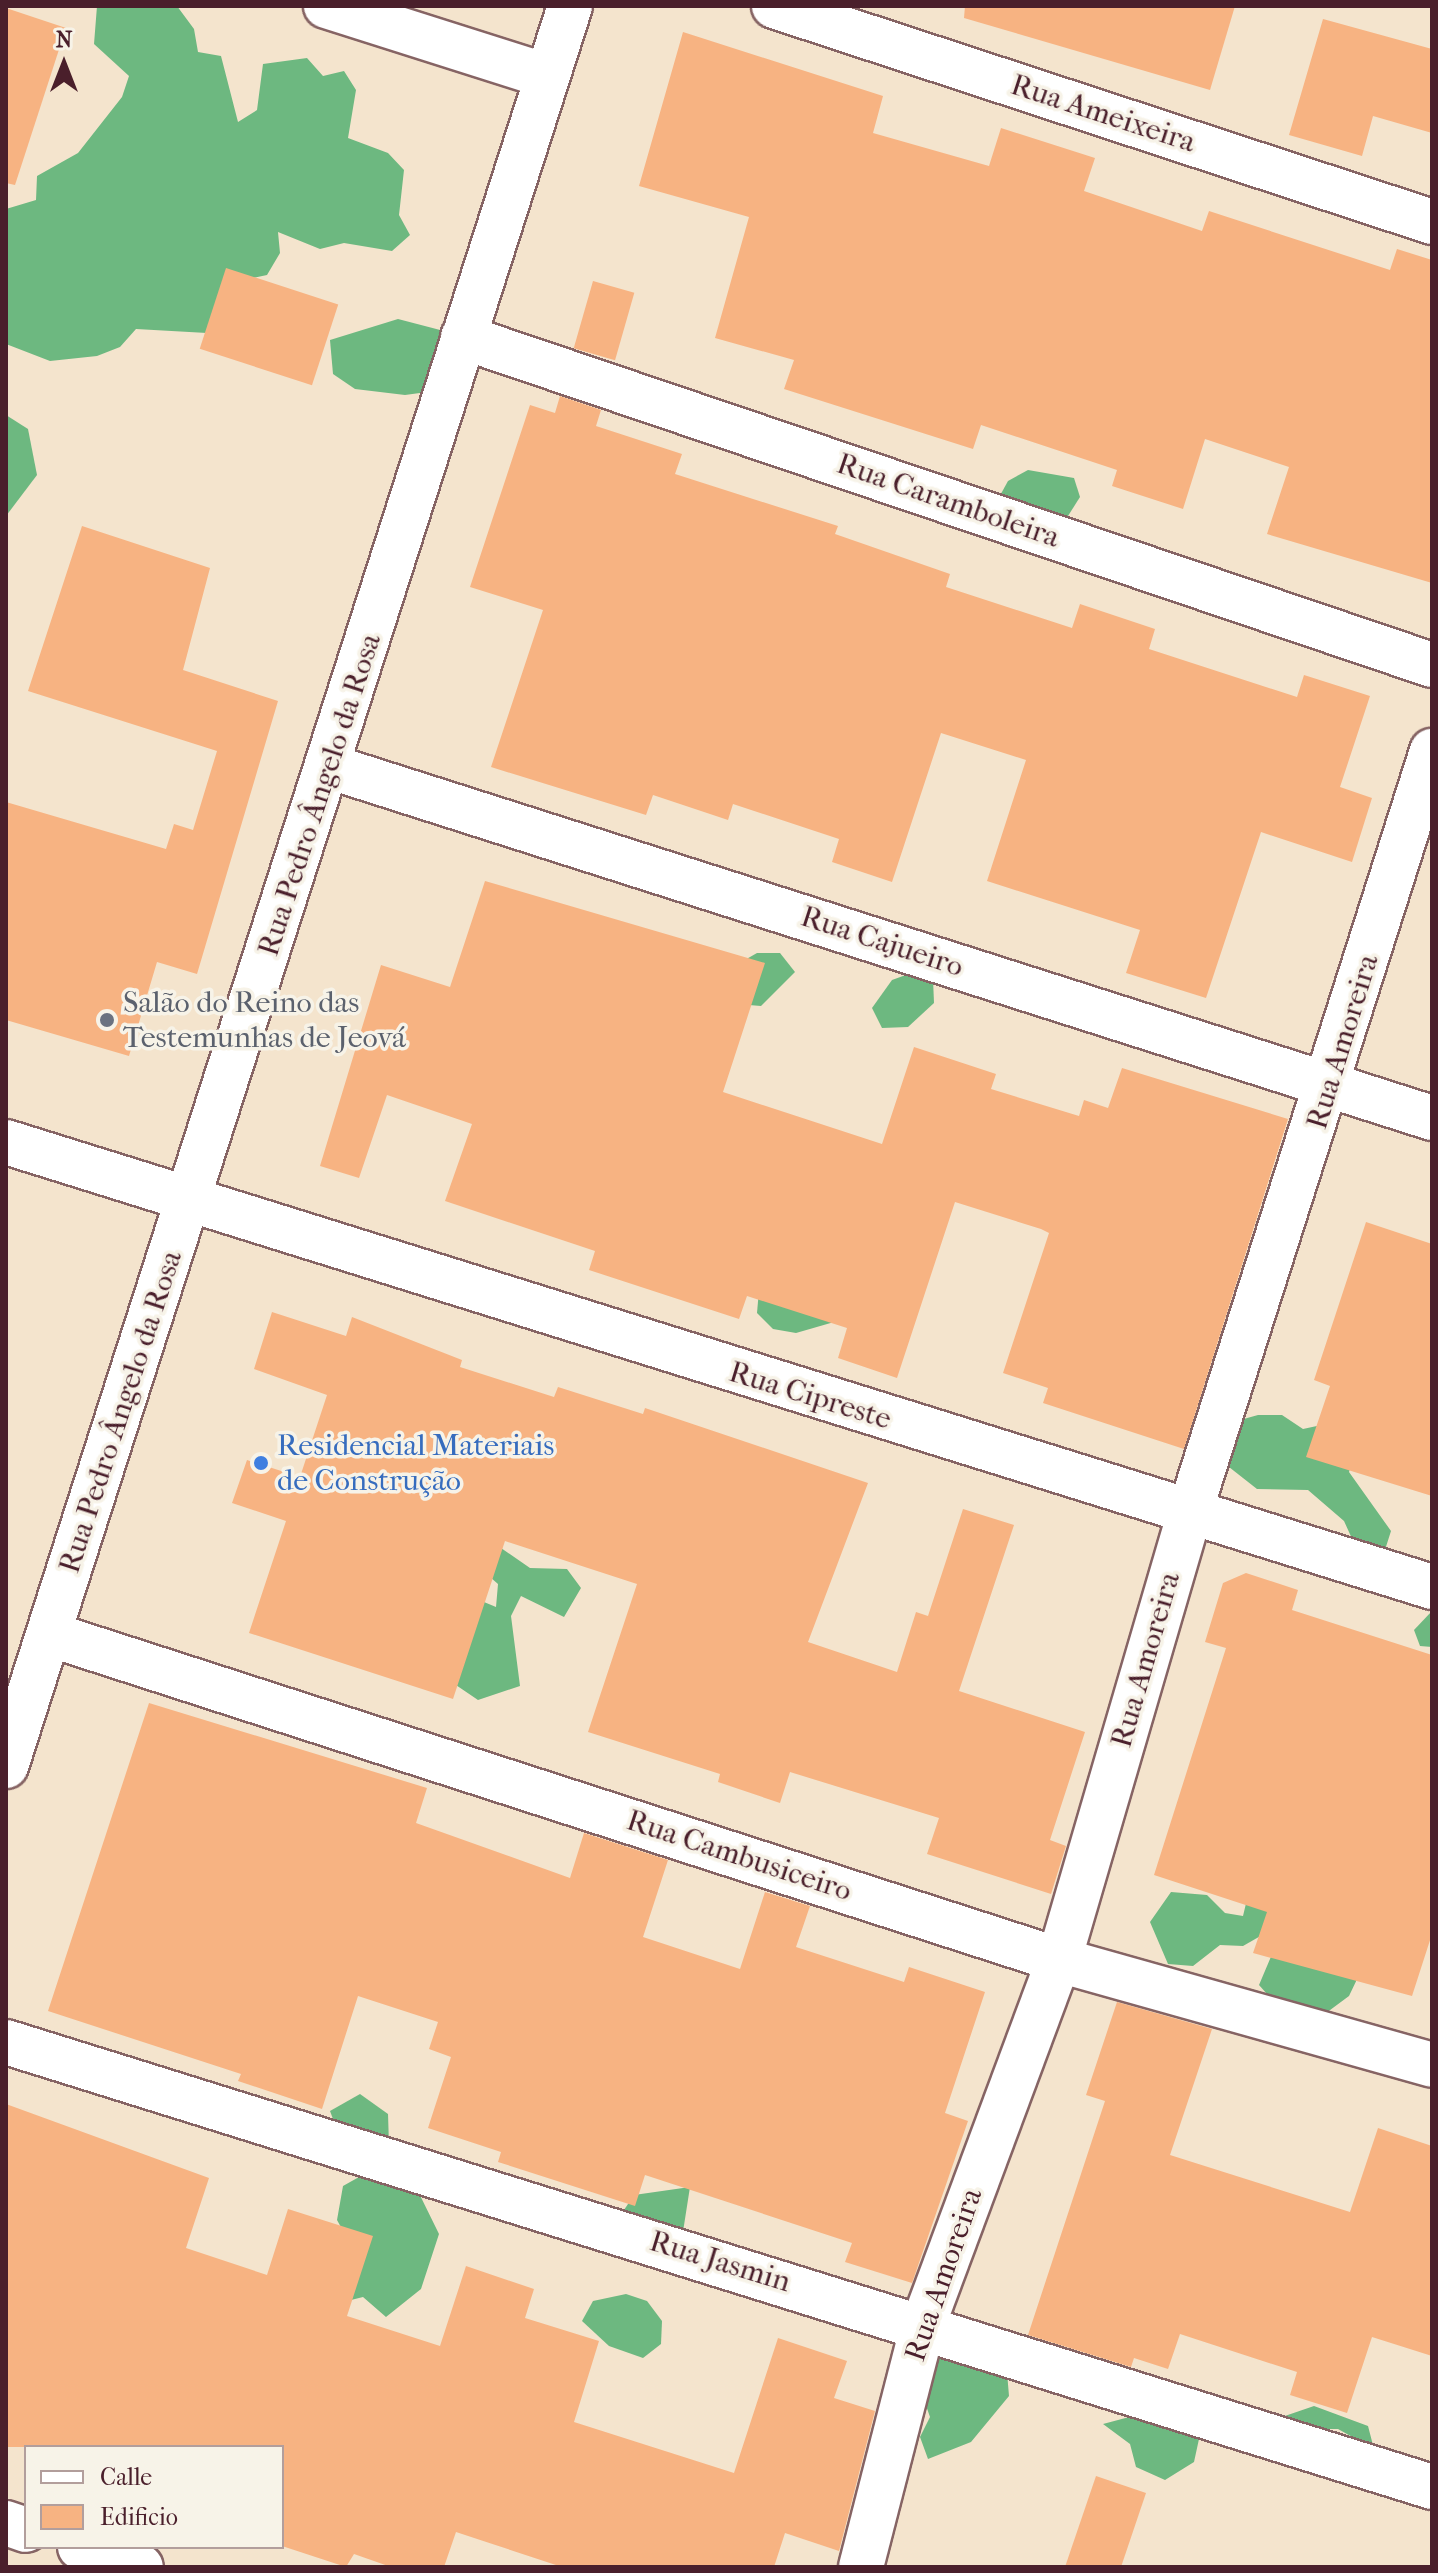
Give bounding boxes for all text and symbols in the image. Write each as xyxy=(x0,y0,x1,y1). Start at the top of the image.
north arrow xyxy=(24,24,104,104)
text: N xyxy=(56,27,72,53)
street label: Rua Ameixeira xyxy=(1006,67,1200,161)
street label: Rua Caramboleira xyxy=(832,446,1064,556)
street label: Rua Pedro Ângelo da Rosa xyxy=(251,629,389,961)
street label: Rua Cajueiro xyxy=(796,899,968,985)
street label: Rua Amoreira xyxy=(1299,950,1387,1134)
place label: Salão do Reino das Testemunhas de Jeová xyxy=(123,985,406,1056)
marker: Salão do Reino das Testemunhas de Jeová xyxy=(98,1011,116,1029)
street label: Rua Pedro Ângelo da Rosa xyxy=(52,1246,190,1578)
street label: Rua Cipreste xyxy=(725,1354,895,1438)
place label: Residencial Materiais de Construção xyxy=(277,1428,554,1498)
marker: Residencial Materiais de Construção xyxy=(252,1454,270,1472)
street label: Rua Amoreira xyxy=(1104,1568,1188,1752)
street label: Rua Cambusiceiro xyxy=(622,1803,856,1909)
street label: Rua Amoreira xyxy=(898,2184,990,2366)
street label: Rua Jasmin xyxy=(645,2224,795,2300)
legend xyxy=(24,2445,284,2549)
text: Calle xyxy=(100,2463,152,2491)
text: Edificio xyxy=(100,2503,178,2531)

